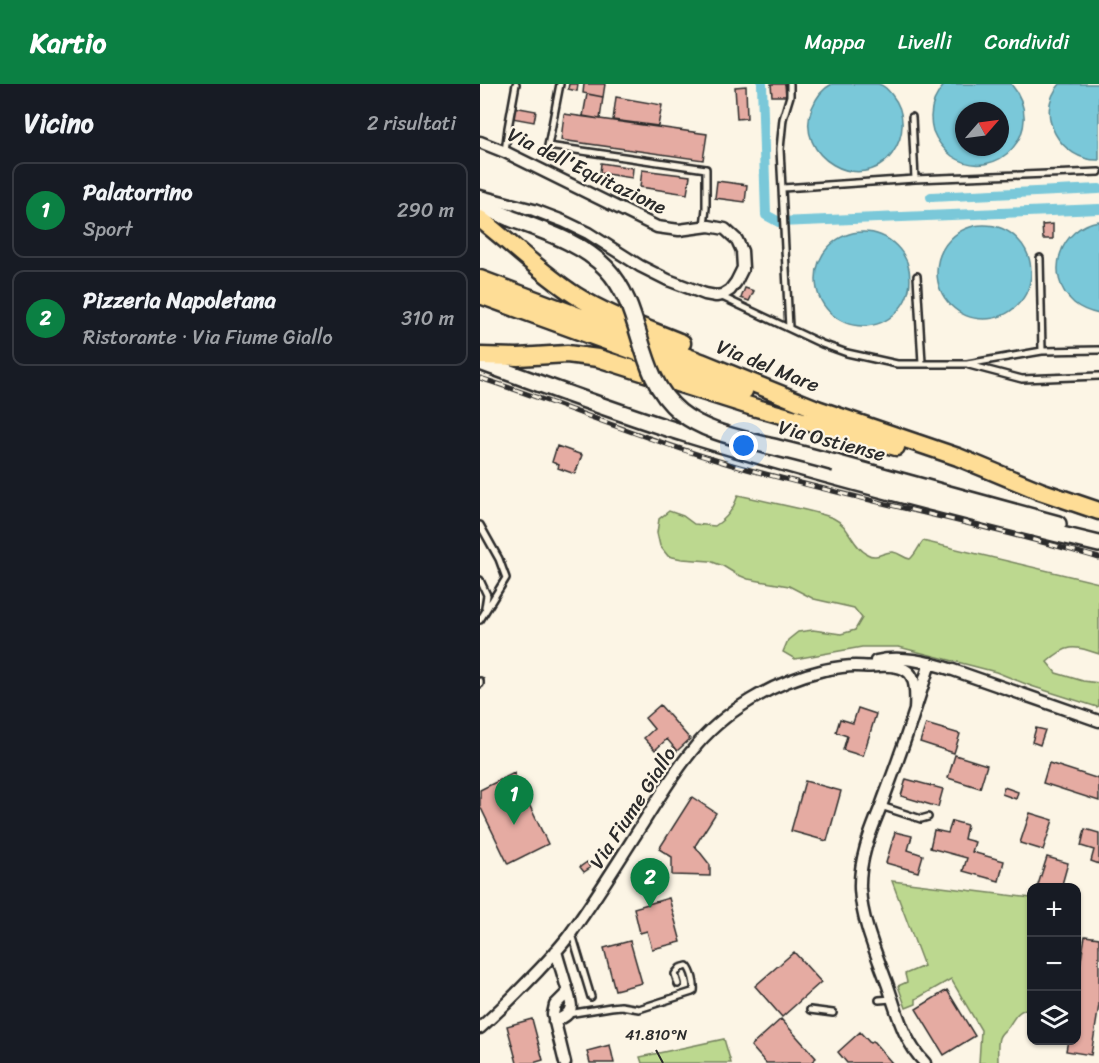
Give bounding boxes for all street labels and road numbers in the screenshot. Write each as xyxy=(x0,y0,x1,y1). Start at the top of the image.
street label: Via dell'Equitazione xyxy=(501,117,673,225)
street label: Via del Mare xyxy=(711,329,825,403)
street label: Via Ostiense xyxy=(774,410,890,472)
street label: Via Fiume Giallo xyxy=(580,740,686,876)

